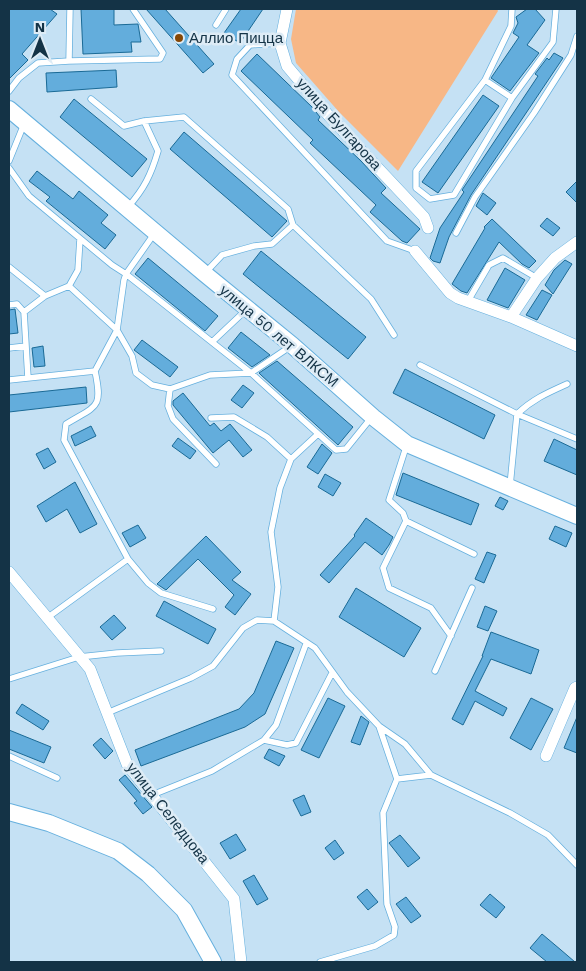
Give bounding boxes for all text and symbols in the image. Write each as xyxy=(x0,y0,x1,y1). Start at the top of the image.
north arrow xyxy=(15,15,65,65)
text: N xyxy=(35,19,45,35)
place label: Аллио Пицца xyxy=(189,29,284,47)
marker: Аллио Пицца xyxy=(173,32,185,44)
street label: улица Булгарова xyxy=(293,74,386,174)
street label: улица 50 лет ВЛКСМ xyxy=(216,281,342,391)
street label: улица Селедцова xyxy=(123,759,213,868)

